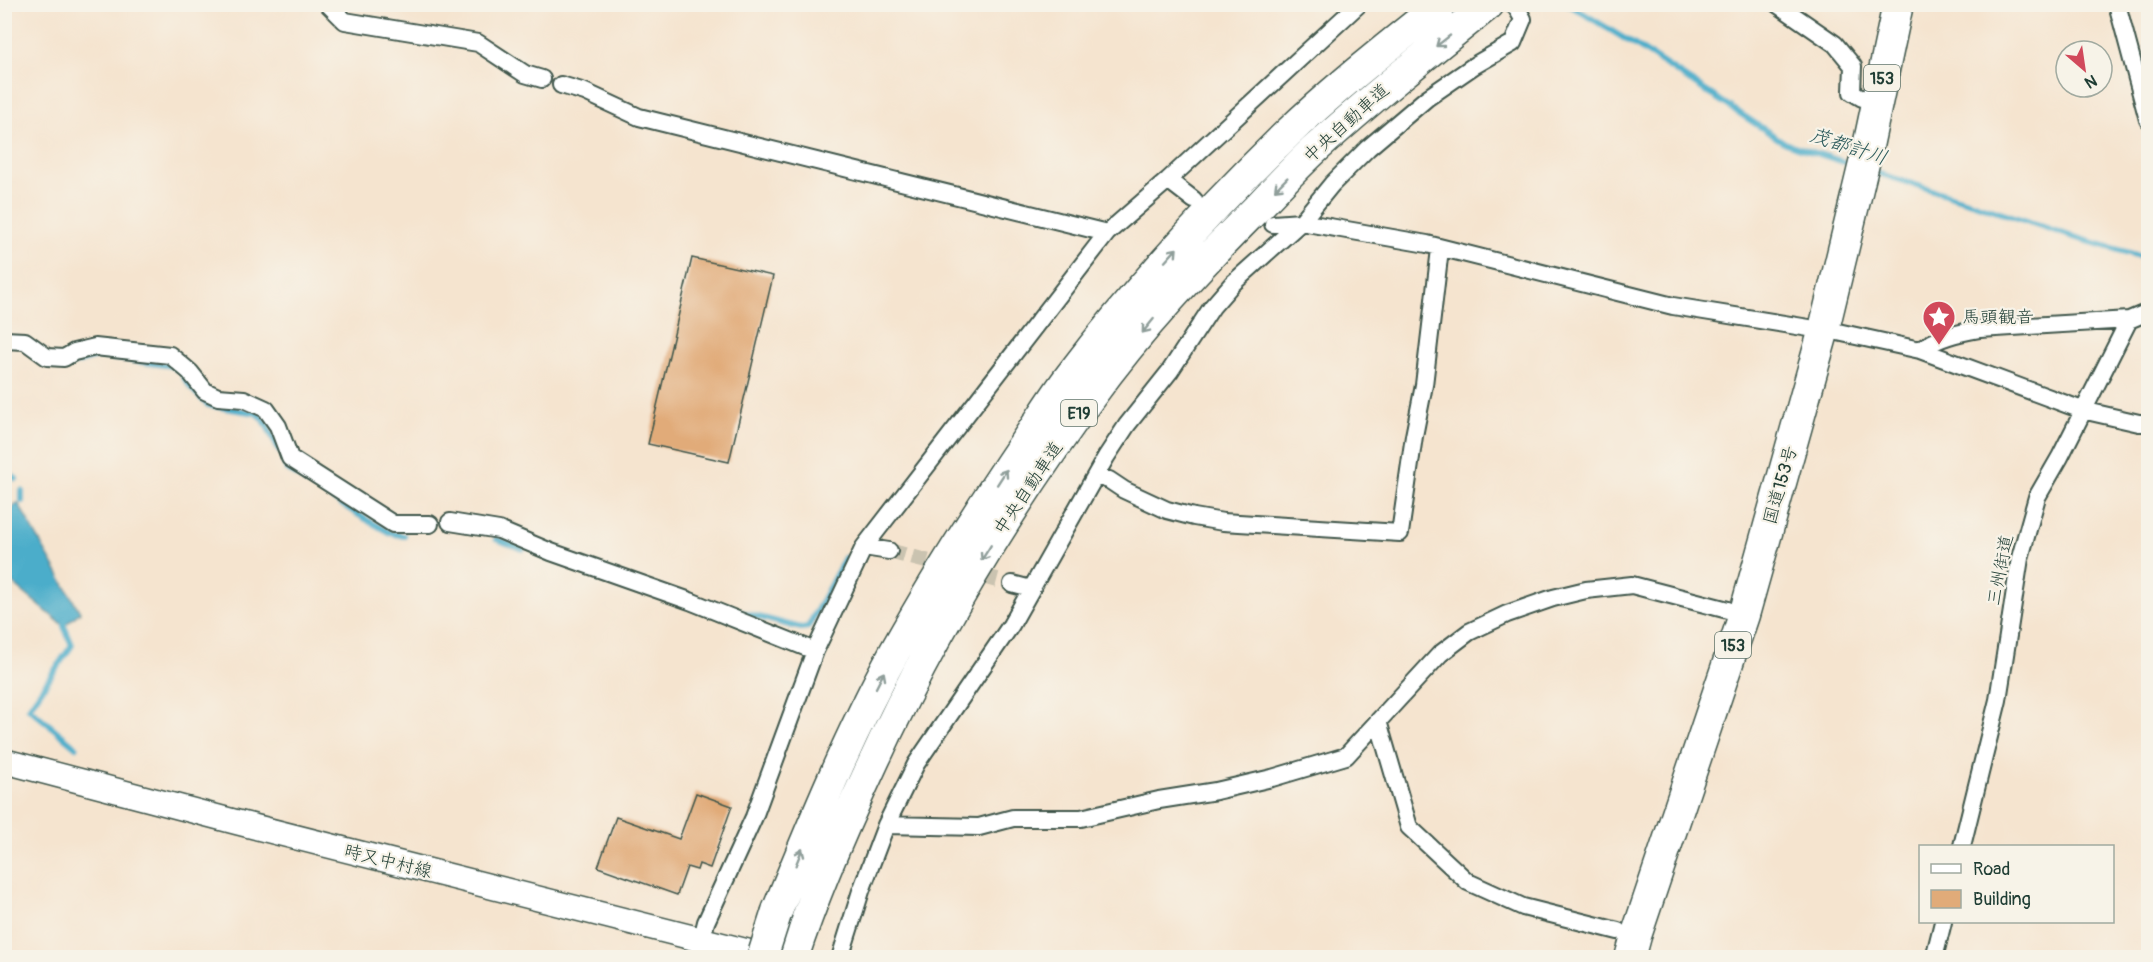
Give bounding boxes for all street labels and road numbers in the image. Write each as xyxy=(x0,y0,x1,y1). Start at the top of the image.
road number: 153 xyxy=(1864,65,1900,91)
street label: 中央自動車道 xyxy=(1299,79,1394,168)
road number: E19 xyxy=(1061,400,1097,426)
street label: 中央自動車道 xyxy=(989,437,1068,539)
street label: 国道153号 xyxy=(1758,443,1803,527)
street label: 三州街道 xyxy=(1982,533,2019,608)
road number: 153 xyxy=(1715,632,1751,658)
street label: 時又中村線 xyxy=(341,839,434,884)

